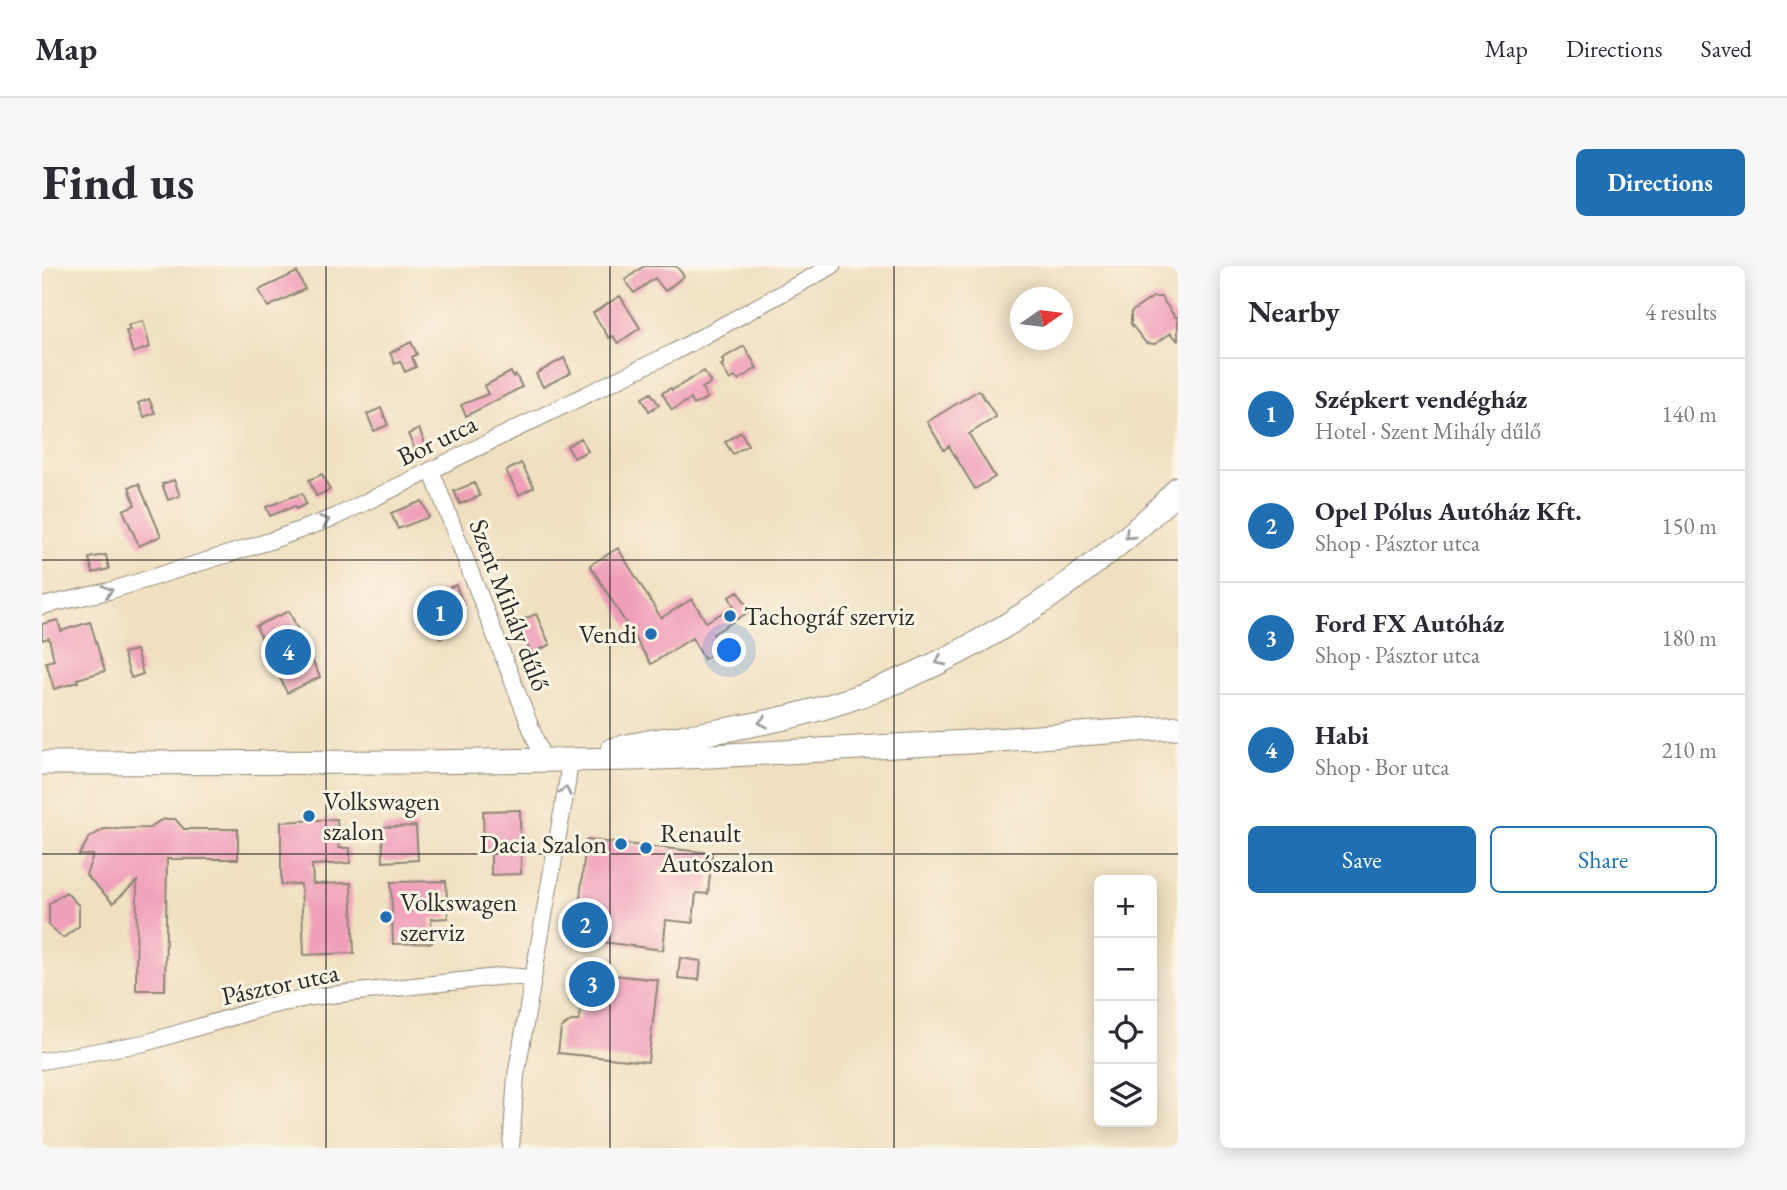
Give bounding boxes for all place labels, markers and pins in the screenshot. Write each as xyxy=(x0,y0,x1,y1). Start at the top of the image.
pin: 1 xyxy=(417,587,463,639)
place label: Tachográf szerviz xyxy=(744,599,915,633)
marker: Tachográf szerviz xyxy=(722,608,738,624)
place label: Vendi xyxy=(579,617,637,651)
pin: 4 xyxy=(265,626,311,678)
marker: Vendi xyxy=(643,626,659,642)
place label: Volkswagen szalon xyxy=(323,784,440,848)
marker: Volkswagen szalon xyxy=(301,808,317,824)
place label: Renault Autószalon xyxy=(659,816,774,880)
place label: Dacia Szalon xyxy=(479,827,607,861)
marker: Dacia Szalon xyxy=(613,836,629,852)
marker: Renault Autószalon xyxy=(638,840,654,856)
place label: Volkswagen szerviz xyxy=(400,885,517,949)
pin: 2 xyxy=(562,899,608,951)
marker: Volkswagen szerviz xyxy=(378,909,394,925)
pin: 3 xyxy=(569,958,615,1010)

